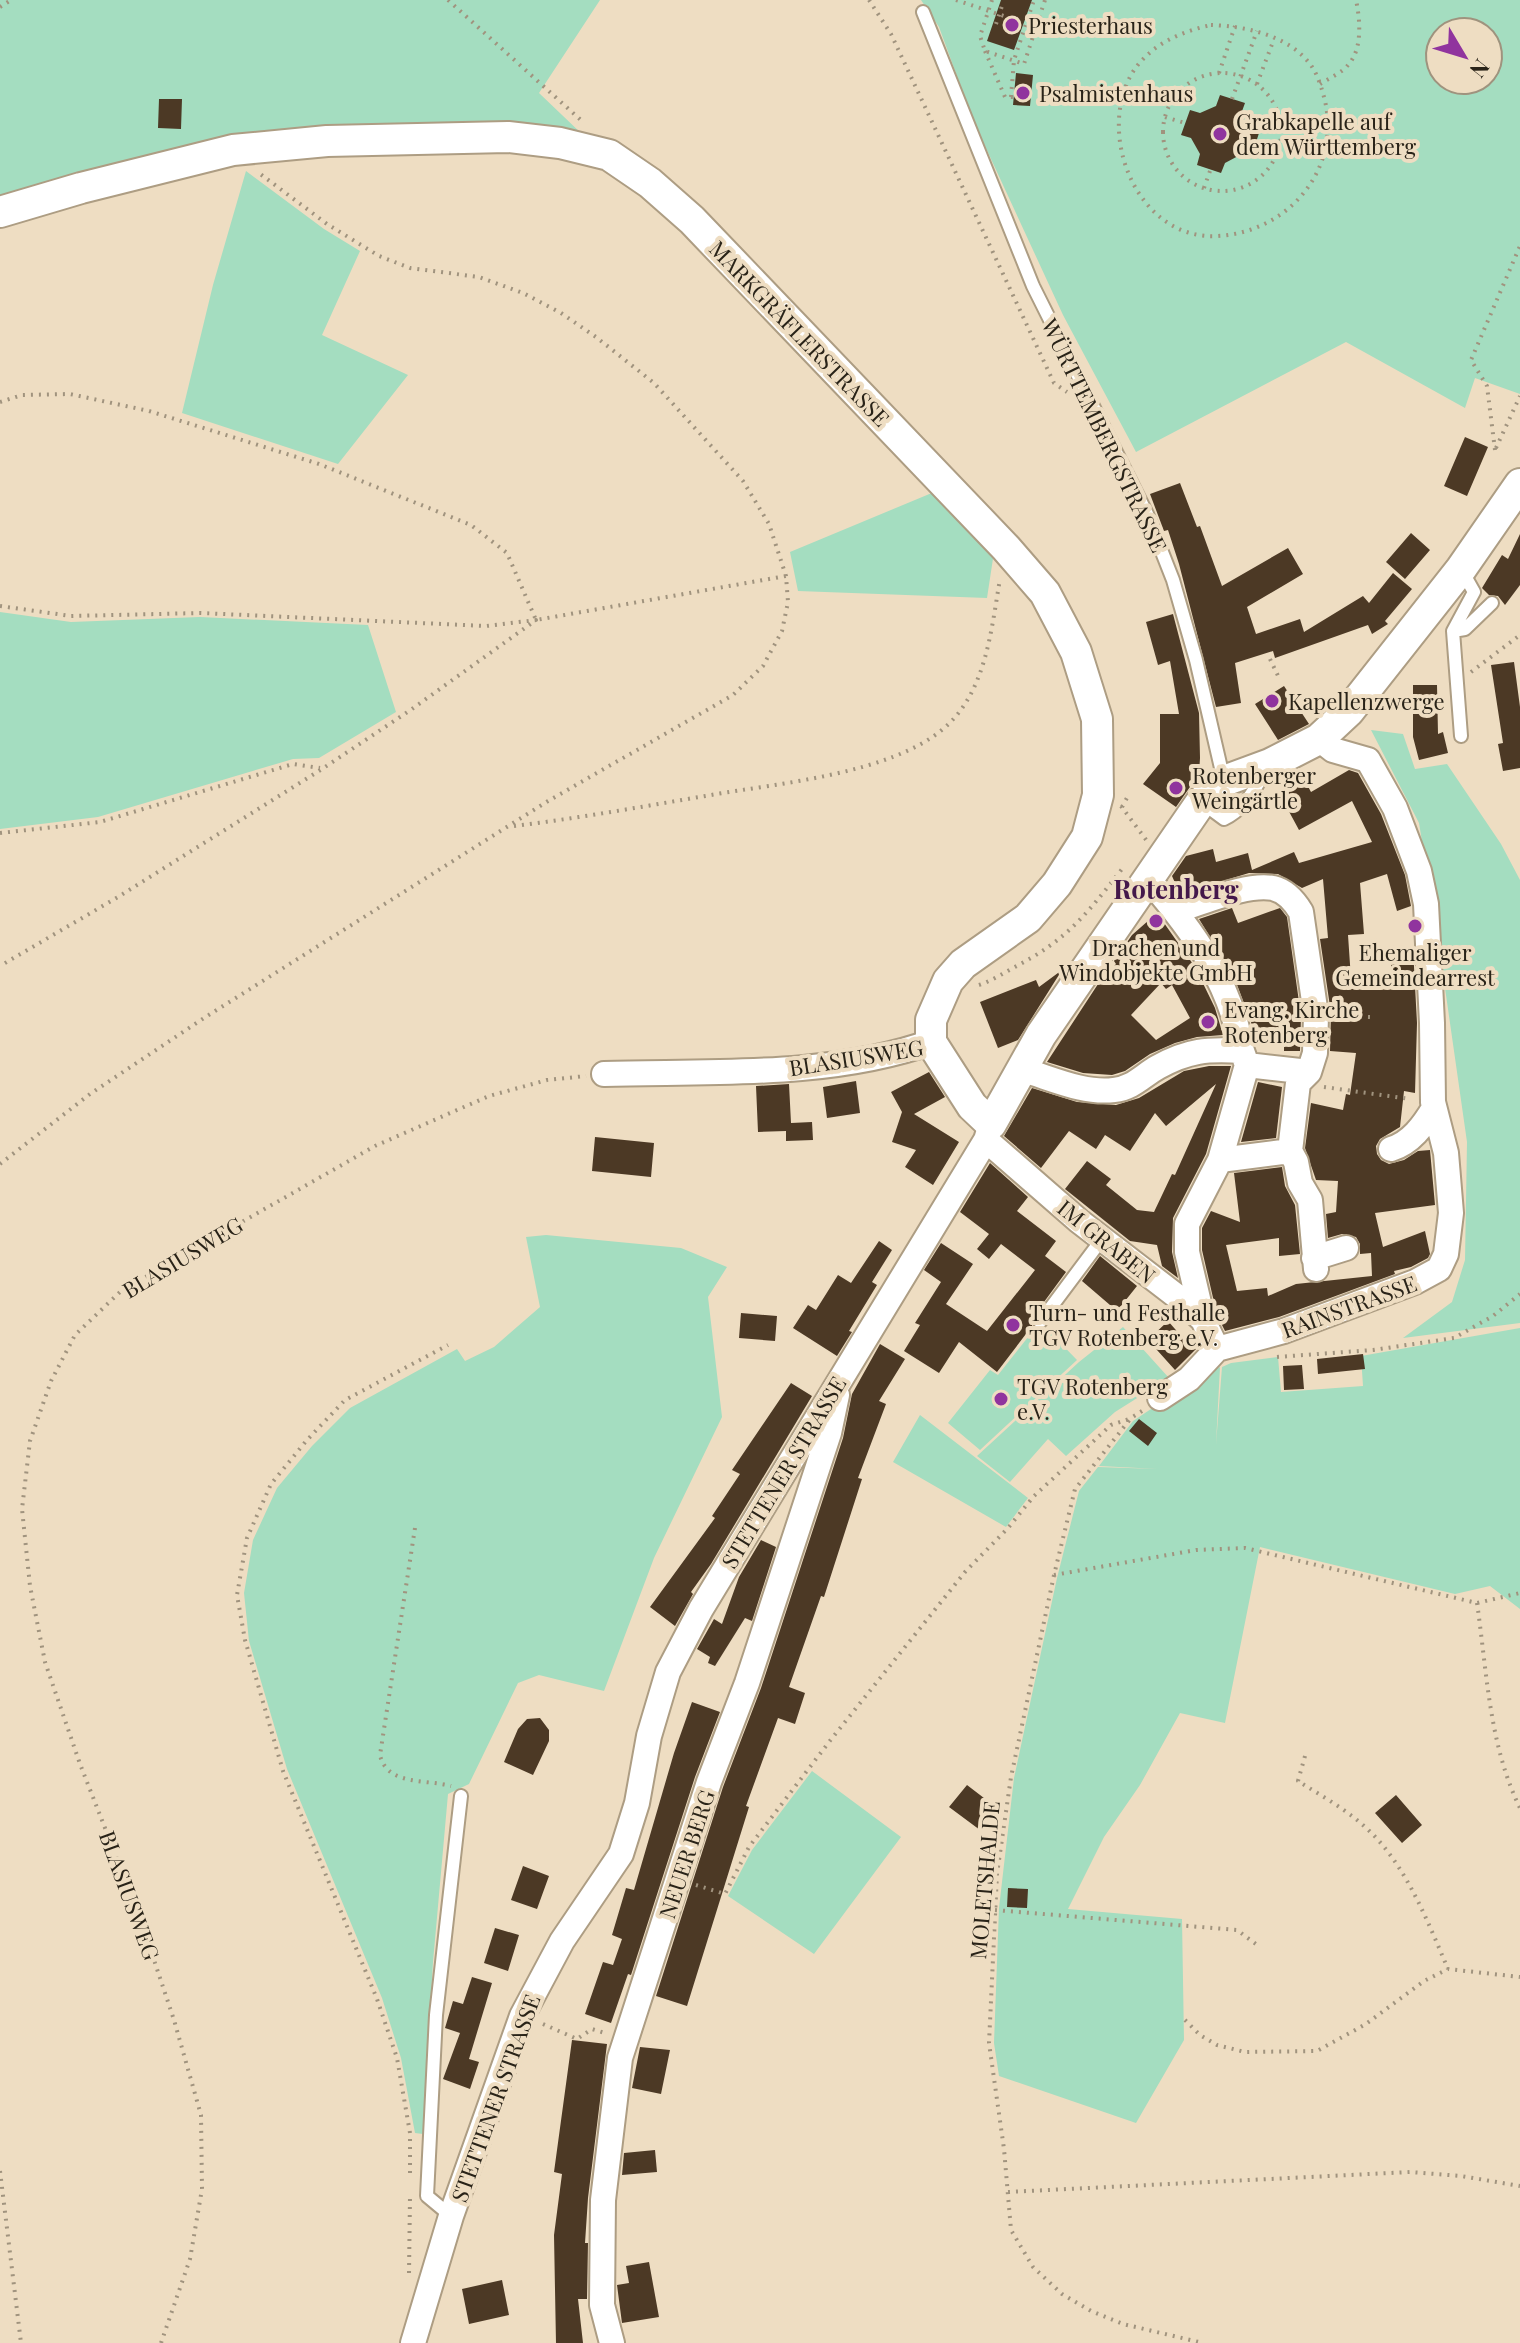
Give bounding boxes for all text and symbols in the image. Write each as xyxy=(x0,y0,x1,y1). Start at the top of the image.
place label: Priesterhaus xyxy=(1028,10,1153,40)
marker: Priesterhaus xyxy=(1003,16,1021,34)
north arrow xyxy=(1424,16,1504,96)
text: N xyxy=(1464,53,1497,85)
place label: Psalmistenhaus xyxy=(1039,78,1193,108)
marker: Psalmistenhaus xyxy=(1014,84,1032,102)
place label: Grabkapelle auf dem Württemberg xyxy=(1236,106,1417,161)
marker: Grabkapelle auf dem Württemberg xyxy=(1211,125,1229,143)
street label: MARKGRÄFLERSTRASSE xyxy=(703,234,897,432)
street label: WÜRTTEMBERGSTRASSE xyxy=(1035,312,1175,557)
place label: Kapellenzwerge xyxy=(1288,686,1445,716)
marker: Kapellenzwerge xyxy=(1263,692,1281,710)
place label: Rotenberger Weingärtle xyxy=(1191,760,1316,815)
marker: Rotenberger Weingärtle xyxy=(1167,779,1185,797)
district label: Rotenberg xyxy=(1113,871,1239,906)
marker: Drachen und Windobjekte GmbH xyxy=(1147,912,1165,930)
marker: Ehemaliger Gemeindearrest xyxy=(1406,917,1424,935)
place label: Drachen und Windobjekte GmbH xyxy=(1058,932,1253,987)
place label: Ehemaliger Gemeindearrest xyxy=(1335,937,1496,992)
place label: Evang. Kirche Rotenberg xyxy=(1224,994,1360,1049)
marker: Evang. Kirche Rotenberg xyxy=(1199,1013,1217,1031)
street label: BLASIUSWEG xyxy=(787,1032,925,1082)
street label: IM GRABEN xyxy=(1052,1192,1162,1290)
street label: BLASIUSWEG xyxy=(116,1209,248,1305)
street label: RAINSTRASSE xyxy=(1277,1268,1421,1344)
place label: Turn- und Festhalle TGV Rotenberg e.V. xyxy=(1029,1297,1225,1352)
marker: Turn- und Festhalle TGV Rotenberg e.V. xyxy=(1004,1316,1022,1334)
street label: STETTENER STRASSE xyxy=(714,1370,852,1574)
place label: TGV Rotenberg e.V. xyxy=(1017,1371,1168,1426)
marker: TGV Rotenberg e.V. xyxy=(992,1390,1010,1408)
street label: NEUER BERG xyxy=(651,1786,721,1922)
street label: MOLETSHALDE xyxy=(962,1799,1006,1961)
street label: BLASIUSWEG xyxy=(93,1826,167,1964)
street label: STETTENER STRASSE xyxy=(443,1990,547,2206)

